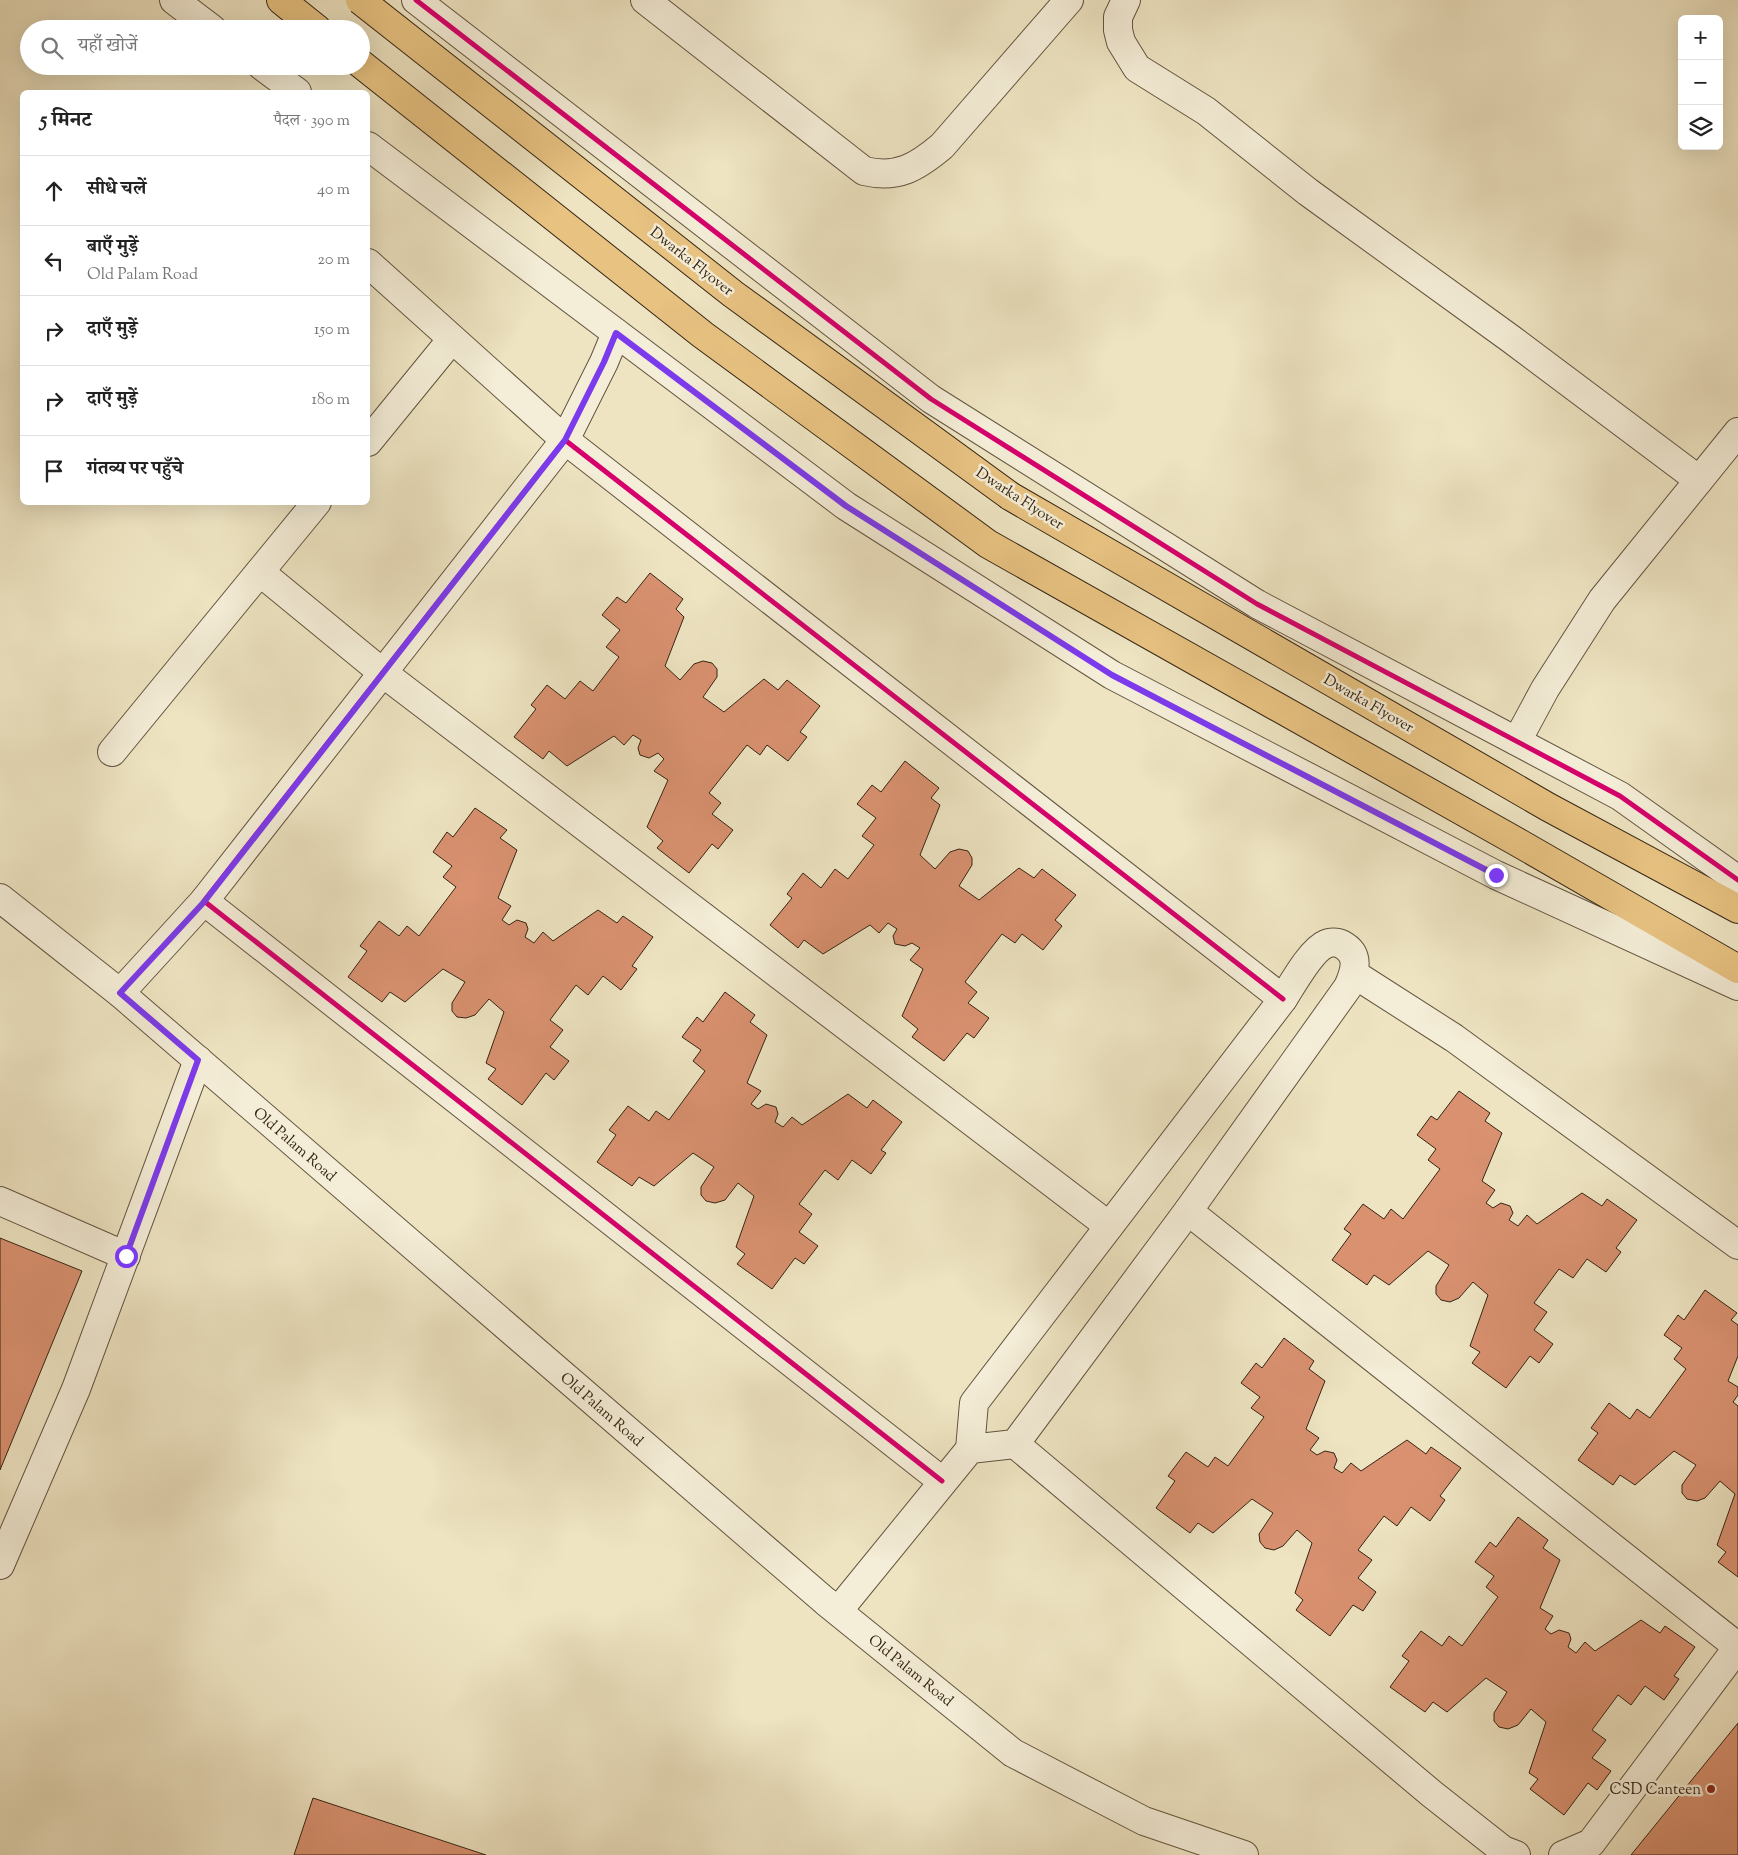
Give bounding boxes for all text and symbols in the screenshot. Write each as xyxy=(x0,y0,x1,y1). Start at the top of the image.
map controls xyxy=(1678,15,1723,150)
button: + xyxy=(1678,15,1723,60)
search box xyxy=(20,20,370,75)
text: यहाँ खोजें xyxy=(78,33,138,60)
icon: search xyxy=(38,34,66,62)
button: − xyxy=(1678,60,1723,105)
button: layers xyxy=(1678,105,1723,150)
text: 5 मिनट xyxy=(40,106,91,136)
text: पैदल · 390 m xyxy=(274,110,350,133)
text: सीधे चलें xyxy=(87,176,146,203)
icon: ahead xyxy=(40,177,68,205)
text: 40 m xyxy=(317,179,350,202)
street label: Dwarka Flyover xyxy=(645,223,738,302)
text: बाएँ मुड़ें xyxy=(87,234,138,261)
icon: left xyxy=(40,247,68,275)
text: 20 m xyxy=(317,249,350,272)
text: Old Palam Road xyxy=(87,264,198,287)
text: दाएँ मुड़ें xyxy=(87,316,138,343)
icon: right xyxy=(40,317,68,345)
text: 150 m xyxy=(314,319,350,342)
text: दाएँ मुड़ें xyxy=(87,386,138,413)
icon: right xyxy=(40,387,68,415)
text: 180 m xyxy=(311,389,350,412)
text: गंतव्य पर पहुँचे xyxy=(87,456,183,483)
icon: arrive xyxy=(40,457,68,485)
street label: Dwarka Flyover xyxy=(971,463,1068,536)
street label: Dwarka Flyover xyxy=(1319,670,1418,739)
route end xyxy=(1485,864,1508,887)
street label: Old Palam Road xyxy=(248,1103,341,1188)
route start xyxy=(115,1245,138,1268)
street label: Old Palam Road xyxy=(555,1368,648,1453)
street label: Old Palam Road xyxy=(863,1630,958,1712)
place label: CSD Canteen xyxy=(1609,1780,1701,1801)
marker: CSD Canteen xyxy=(1705,1783,1717,1795)

